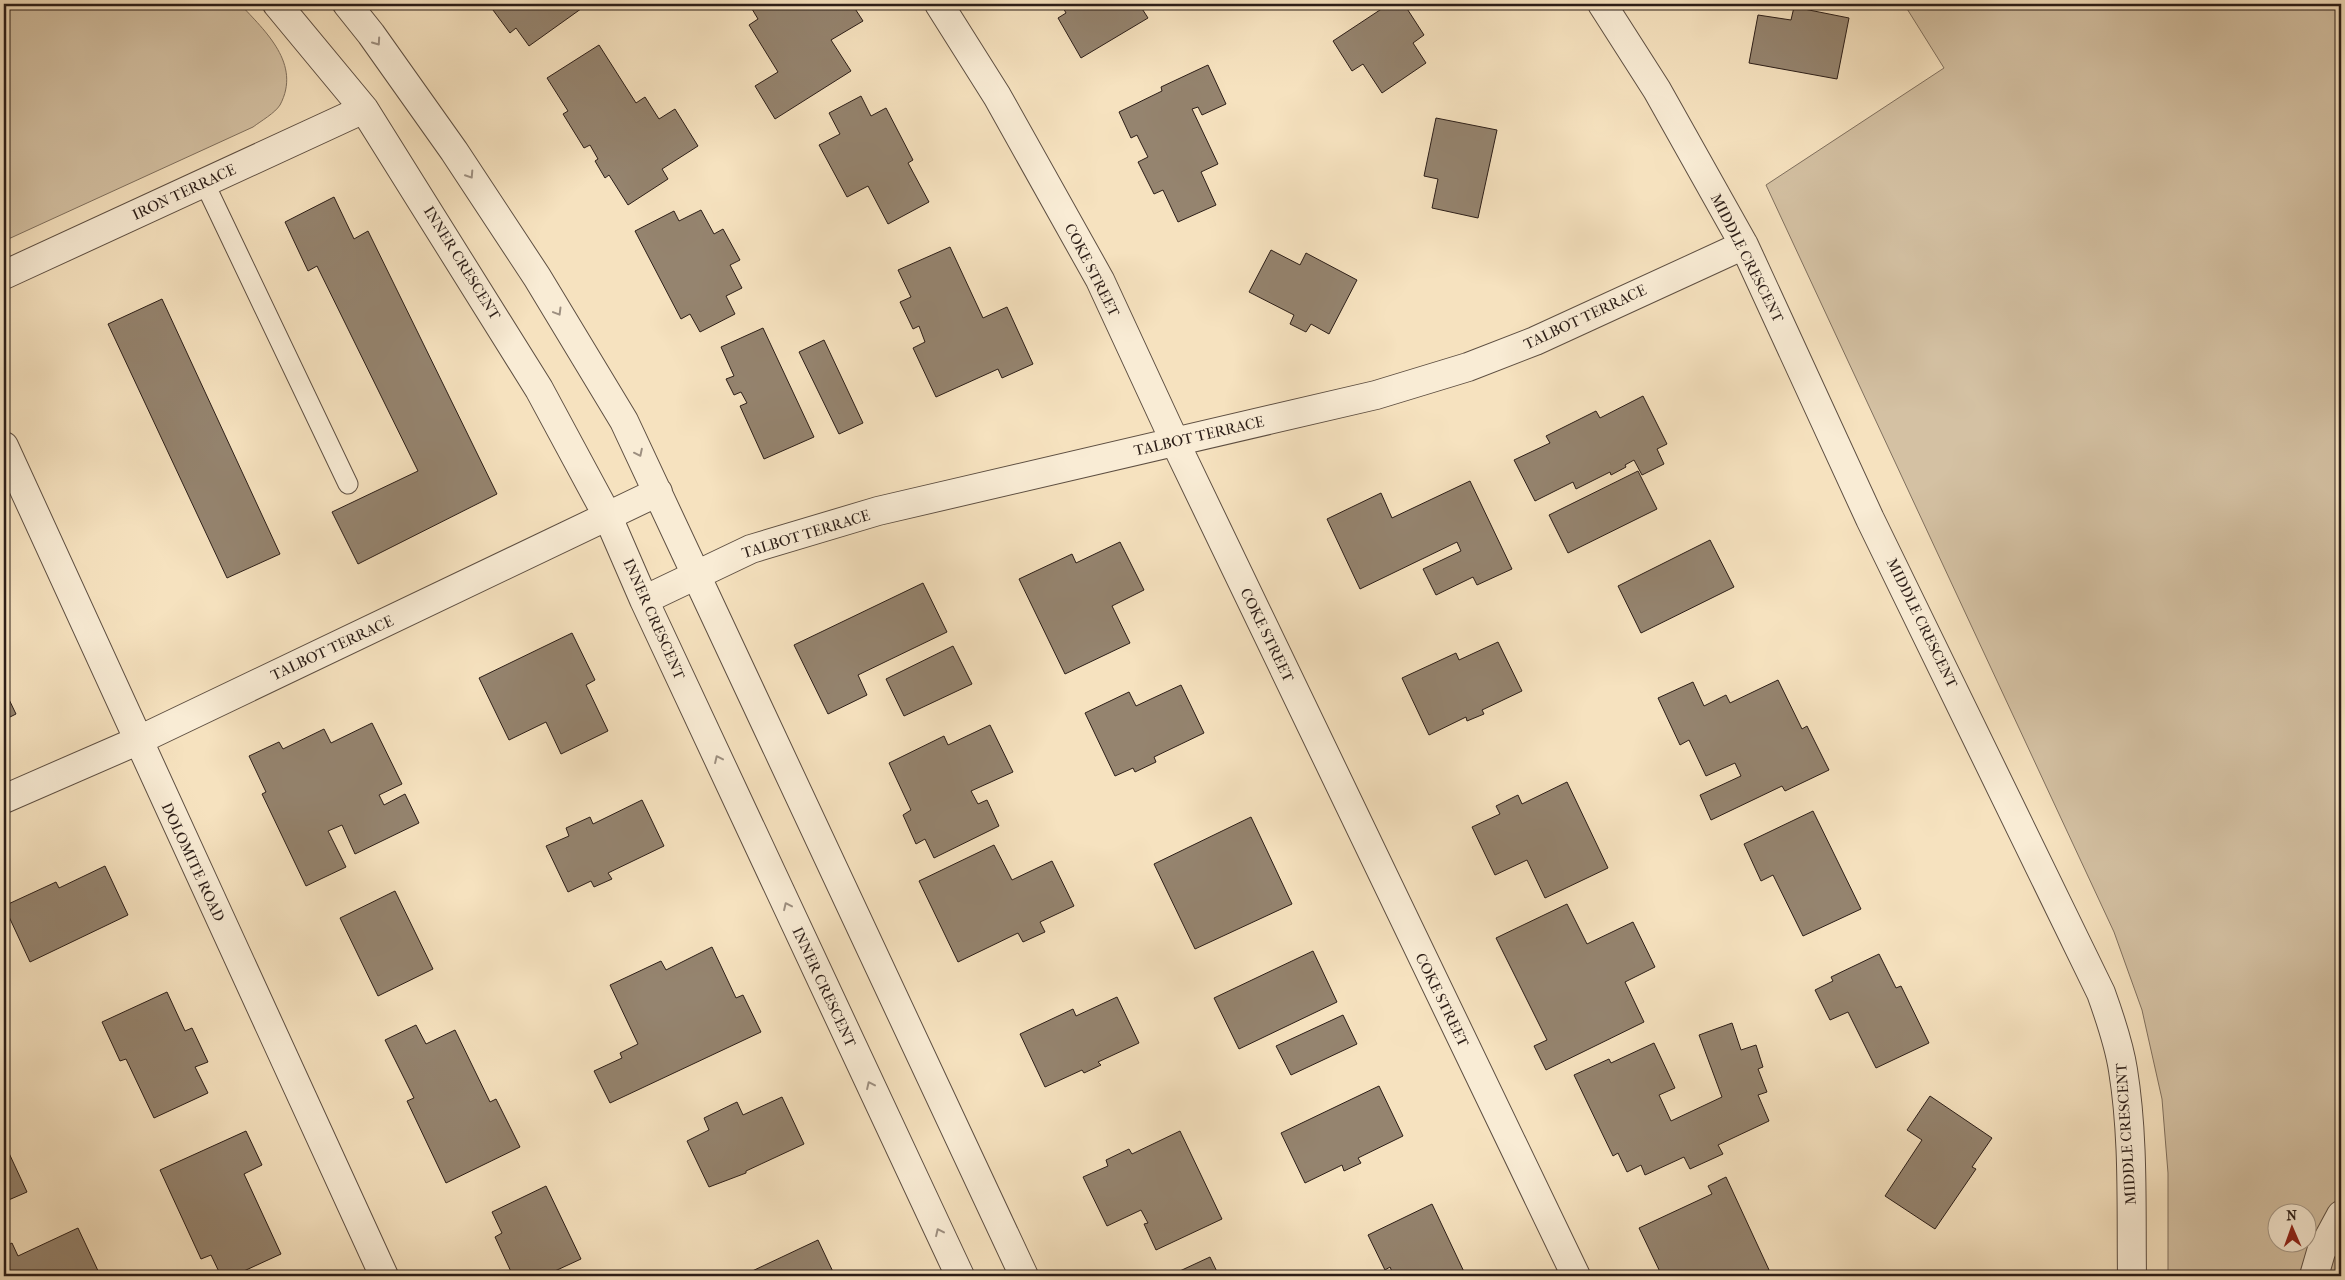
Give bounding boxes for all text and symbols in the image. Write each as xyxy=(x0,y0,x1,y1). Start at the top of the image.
one-way arrow xyxy=(371,36,380,46)
street label: IRON TERRACE xyxy=(129,160,239,224)
one-way arrow xyxy=(464,170,473,179)
street label: MIDDLE CRESCENT xyxy=(1707,191,1788,326)
street label: INNER CRESCENT xyxy=(420,203,505,324)
street label: COKE STREET xyxy=(1061,220,1124,320)
street label: TALBOT TERRACE xyxy=(1521,281,1649,353)
one-way arrow xyxy=(551,306,561,315)
street label: TALBOT TERRACE xyxy=(1132,412,1266,460)
one-way arrow xyxy=(633,447,643,456)
street label: TALBOT TERRACE xyxy=(740,506,872,562)
street label: MIDDLE CRESCENT xyxy=(1883,555,1962,692)
street label: INNER CRESCENT xyxy=(619,556,689,683)
street label: COKE STREET xyxy=(1236,585,1298,686)
street label: TALBOT TERRACE xyxy=(268,612,396,684)
one-way arrow xyxy=(714,755,725,764)
street label: DOLOMITE ROAD xyxy=(158,800,228,924)
one-way arrow xyxy=(782,902,793,911)
street label: INNER CRESCENT xyxy=(788,924,860,1051)
street label: COKE STREET xyxy=(1411,950,1473,1051)
street label: MIDDLE CRESCENT xyxy=(2112,1062,2140,1206)
one-way arrow xyxy=(866,1081,877,1090)
north arrow xyxy=(2268,1202,2318,1252)
text: N xyxy=(2286,1207,2298,1224)
one-way arrow xyxy=(935,1228,946,1237)

